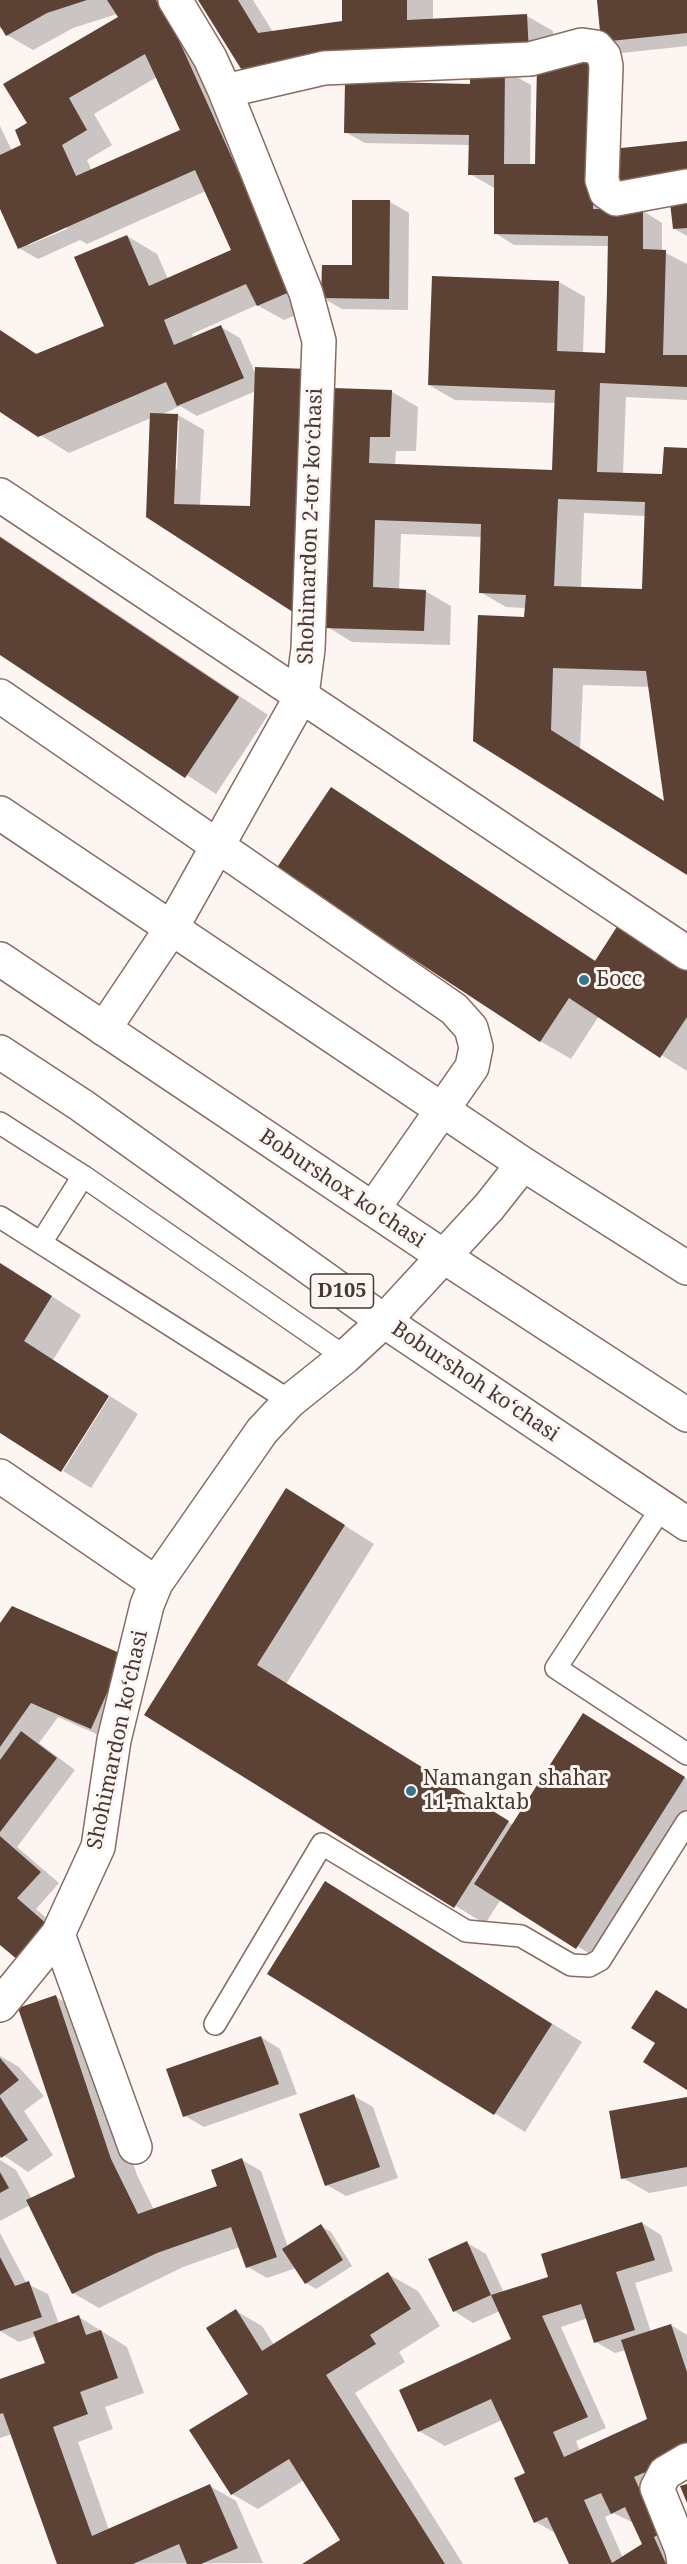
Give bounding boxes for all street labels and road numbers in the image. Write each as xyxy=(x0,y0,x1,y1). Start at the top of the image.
street label: Shohimardon 2-tor koʻchasi xyxy=(294,387,328,665)
street label: Boburshox ko'chasi xyxy=(254,1124,430,1254)
road number: D105 xyxy=(310,1274,374,1308)
street label: Boburshoh koʻchasi xyxy=(386,1317,564,1447)
street label: Shohimardon koʻchasi xyxy=(82,1628,154,1852)

